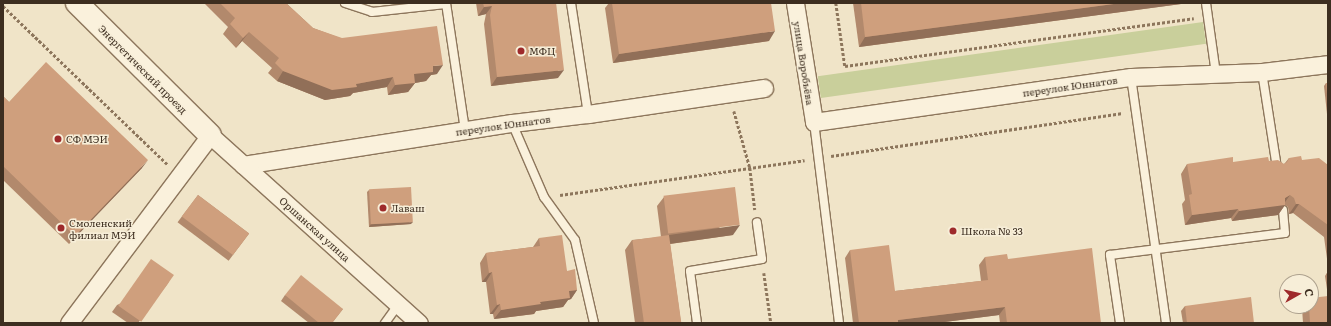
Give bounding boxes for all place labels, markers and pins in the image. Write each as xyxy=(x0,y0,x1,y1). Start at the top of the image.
place label: МФЦ xyxy=(529,45,556,57)
marker: МФЦ xyxy=(516,46,526,56)
place label: СФ МЭИ xyxy=(66,133,108,145)
marker: СФ МЭИ xyxy=(53,134,63,144)
place label: Лаваш xyxy=(391,202,425,214)
marker: Лаваш xyxy=(378,203,388,213)
place label: Смоленский филиал МЭИ xyxy=(69,216,136,240)
marker: Смоленский филиал МЭИ xyxy=(56,223,66,233)
place label: Школа № 33 xyxy=(961,225,1023,237)
marker: Школа № 33 xyxy=(948,226,958,236)

